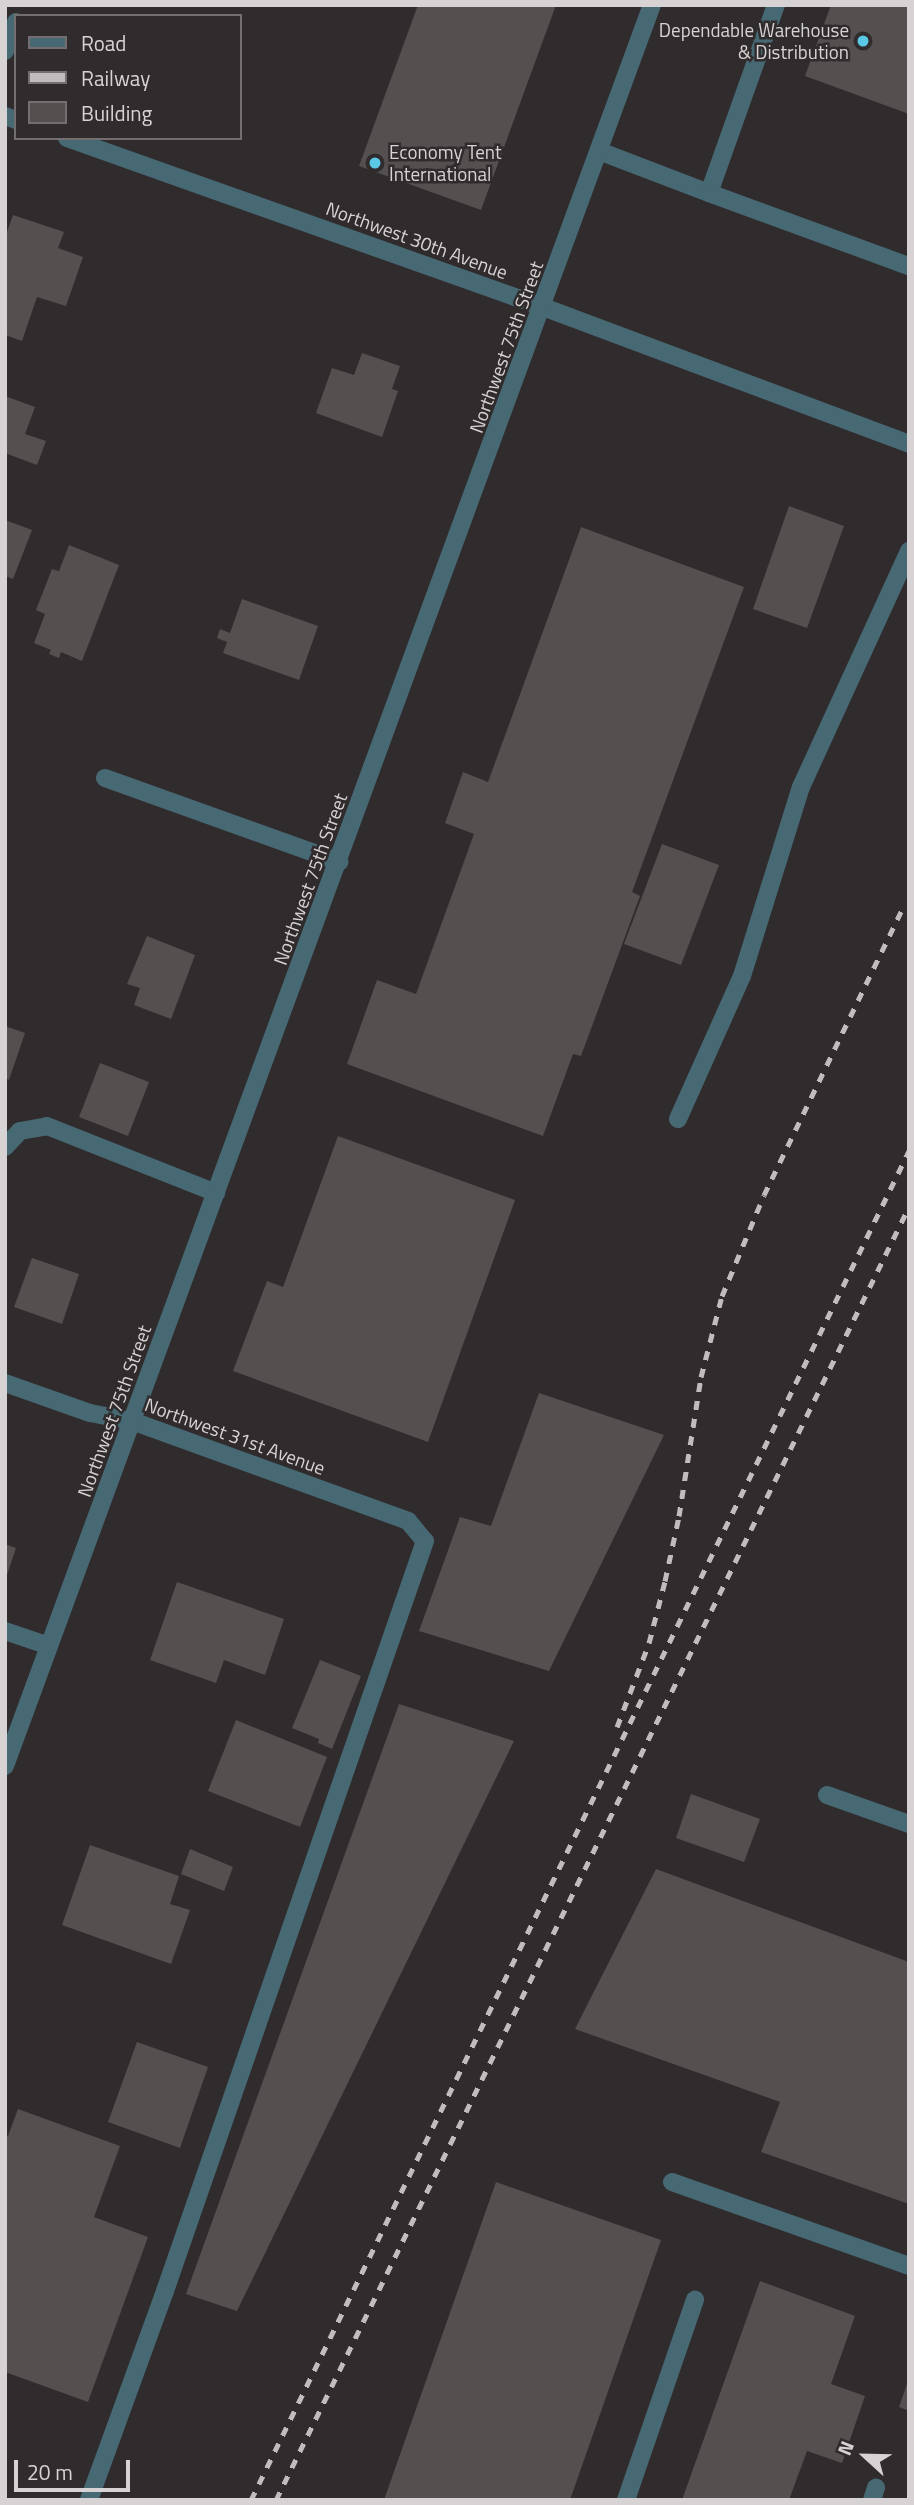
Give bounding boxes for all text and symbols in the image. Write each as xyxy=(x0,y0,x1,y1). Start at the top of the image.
legend xyxy=(14,14,242,140)
place label: Dependable Warehouse & Distribution xyxy=(659,19,849,63)
text: Road xyxy=(81,27,126,59)
marker: Dependable Warehouse & Distribution xyxy=(855,33,871,49)
text: Railway xyxy=(81,62,150,94)
text: Building xyxy=(81,97,152,129)
place label: Economy Tent International xyxy=(389,141,502,185)
marker: Economy Tent International xyxy=(367,155,383,171)
street label: Northwest 30th Avenue xyxy=(323,197,511,283)
street label: Northwest 75th Street xyxy=(464,258,548,436)
street label: Northwest 75th Street xyxy=(268,790,352,968)
street label: Northwest 75th Street xyxy=(72,1322,156,1500)
street label: Northwest 31st Avenue xyxy=(142,1393,328,1479)
north arrow xyxy=(830,2421,900,2491)
text: N xyxy=(829,2436,861,2459)
scale bar xyxy=(18,2446,133,2490)
text: 20 m xyxy=(27,2456,73,2488)

